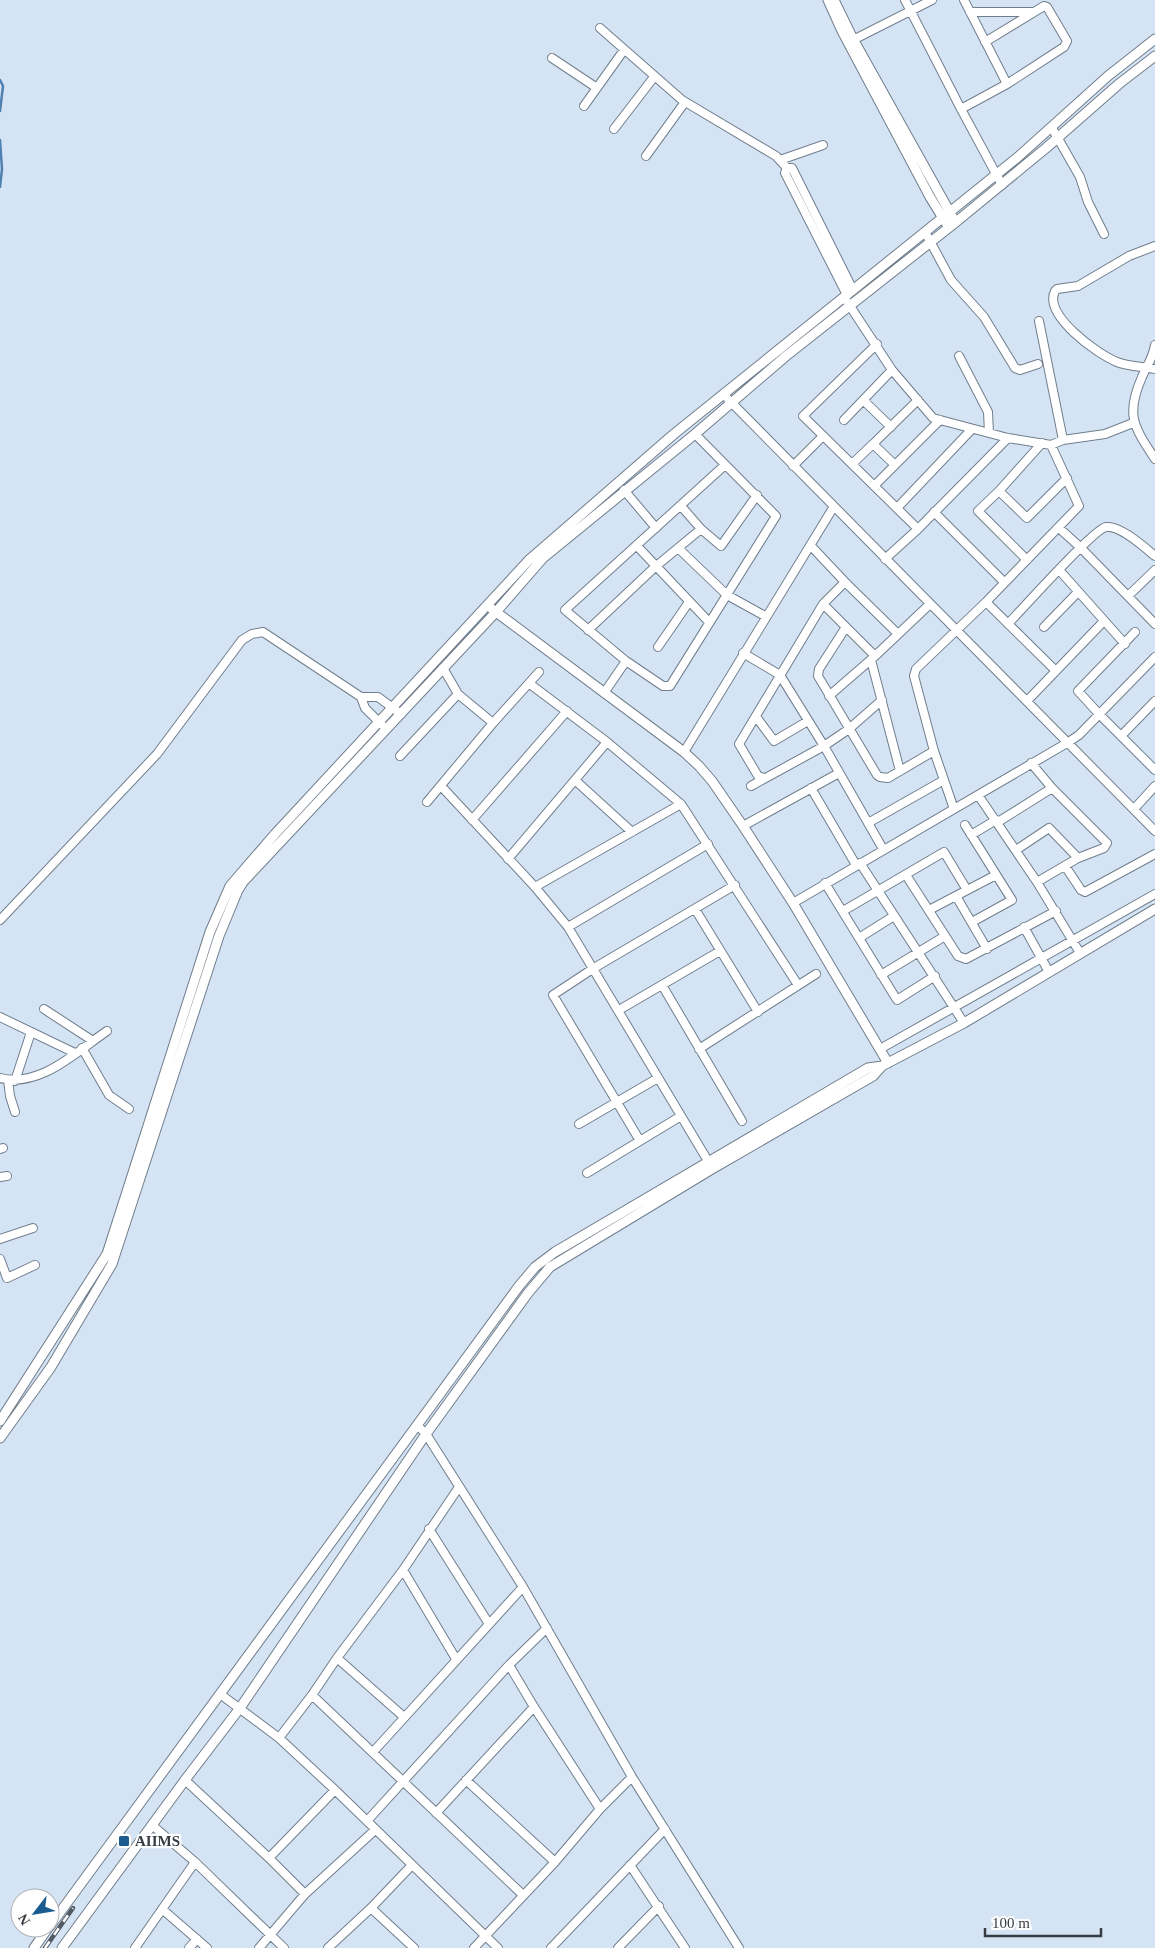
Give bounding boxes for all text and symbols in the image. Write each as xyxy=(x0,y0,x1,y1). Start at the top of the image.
place label: AIIMS xyxy=(135,1833,180,1849)
marker: AIIMS xyxy=(117,1834,131,1848)
north arrow xyxy=(10,1888,60,1938)
scale bar xyxy=(985,1906,1101,1938)
text: N xyxy=(15,1911,33,1928)
text: 100 m xyxy=(992,1915,1030,1931)

